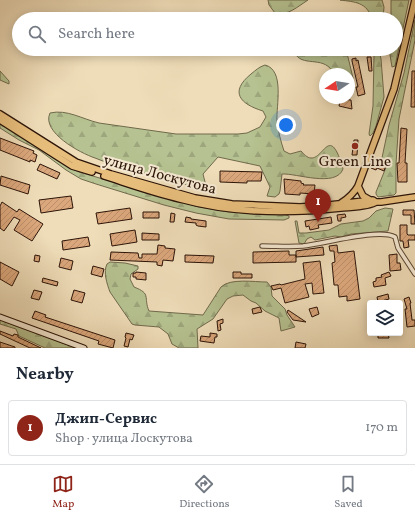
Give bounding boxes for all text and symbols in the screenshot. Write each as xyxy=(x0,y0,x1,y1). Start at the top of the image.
search box xyxy=(12,12,403,56)
icon: search xyxy=(26,23,48,45)
text: Search here xyxy=(58,24,135,45)
north arrow xyxy=(319,68,355,104)
your location xyxy=(276,115,296,135)
marker: Green Line xyxy=(350,141,360,151)
street label: улица Лоскутова xyxy=(101,150,218,201)
place label: Green Line xyxy=(319,152,391,173)
pin: 1 xyxy=(305,189,331,222)
map controls xyxy=(367,300,403,336)
button: layers xyxy=(367,300,403,336)
text: Nearby xyxy=(16,363,74,386)
text: Джип-Сервис xyxy=(55,409,157,430)
text: 1 xyxy=(27,419,33,437)
text: 170 m xyxy=(365,419,398,437)
text: Shop · улица Лоскутова xyxy=(55,430,193,448)
tab: Map xyxy=(52,473,74,512)
tab: Directions xyxy=(179,473,230,512)
tab: Saved xyxy=(334,473,363,512)

